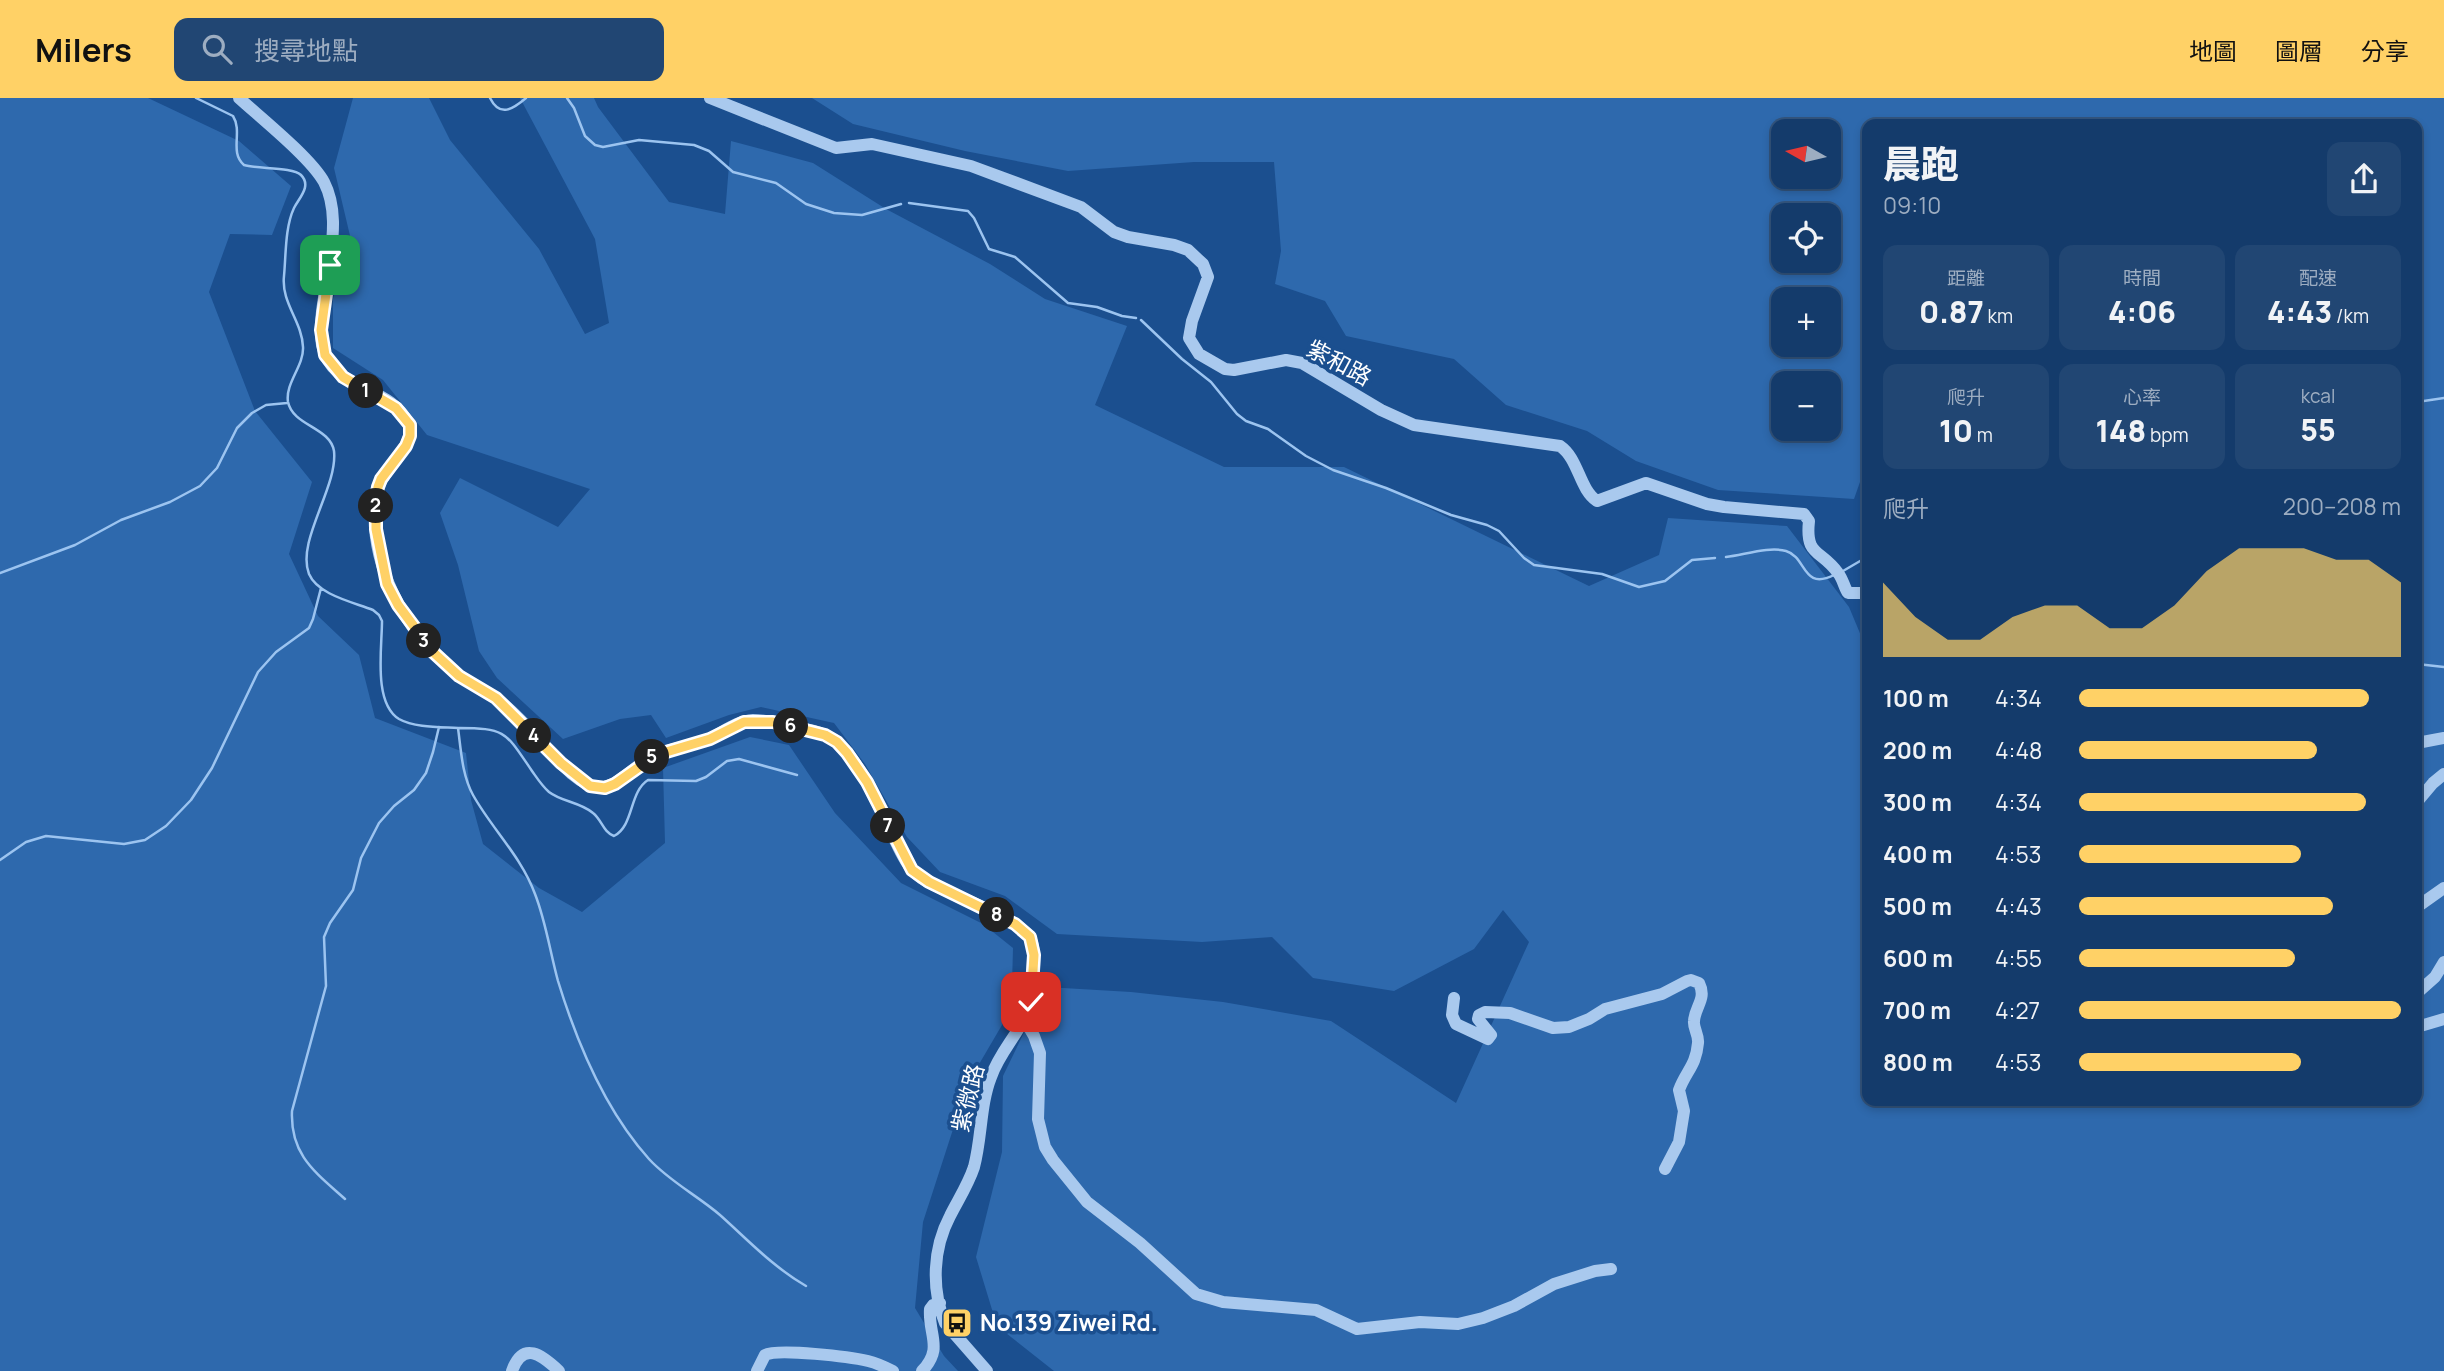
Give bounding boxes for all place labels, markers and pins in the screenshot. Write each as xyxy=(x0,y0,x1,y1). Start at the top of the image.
pin xyxy=(300,235,360,295)
pin: 1 xyxy=(348,374,384,408)
pin: 2 xyxy=(358,488,394,524)
pin: 3 xyxy=(406,624,442,658)
pin: 6 xyxy=(774,708,808,744)
pin: 4 xyxy=(516,718,552,754)
pin: 5 xyxy=(634,740,670,774)
pin: 7 xyxy=(870,808,906,844)
pin: 8 xyxy=(979,898,1014,932)
pin xyxy=(1001,972,1061,1032)
bus stop icon: No.139 Ziwei Rd. xyxy=(940,1306,974,1340)
place label: No.139 Ziwei Rd. xyxy=(980,1306,1158,1338)

